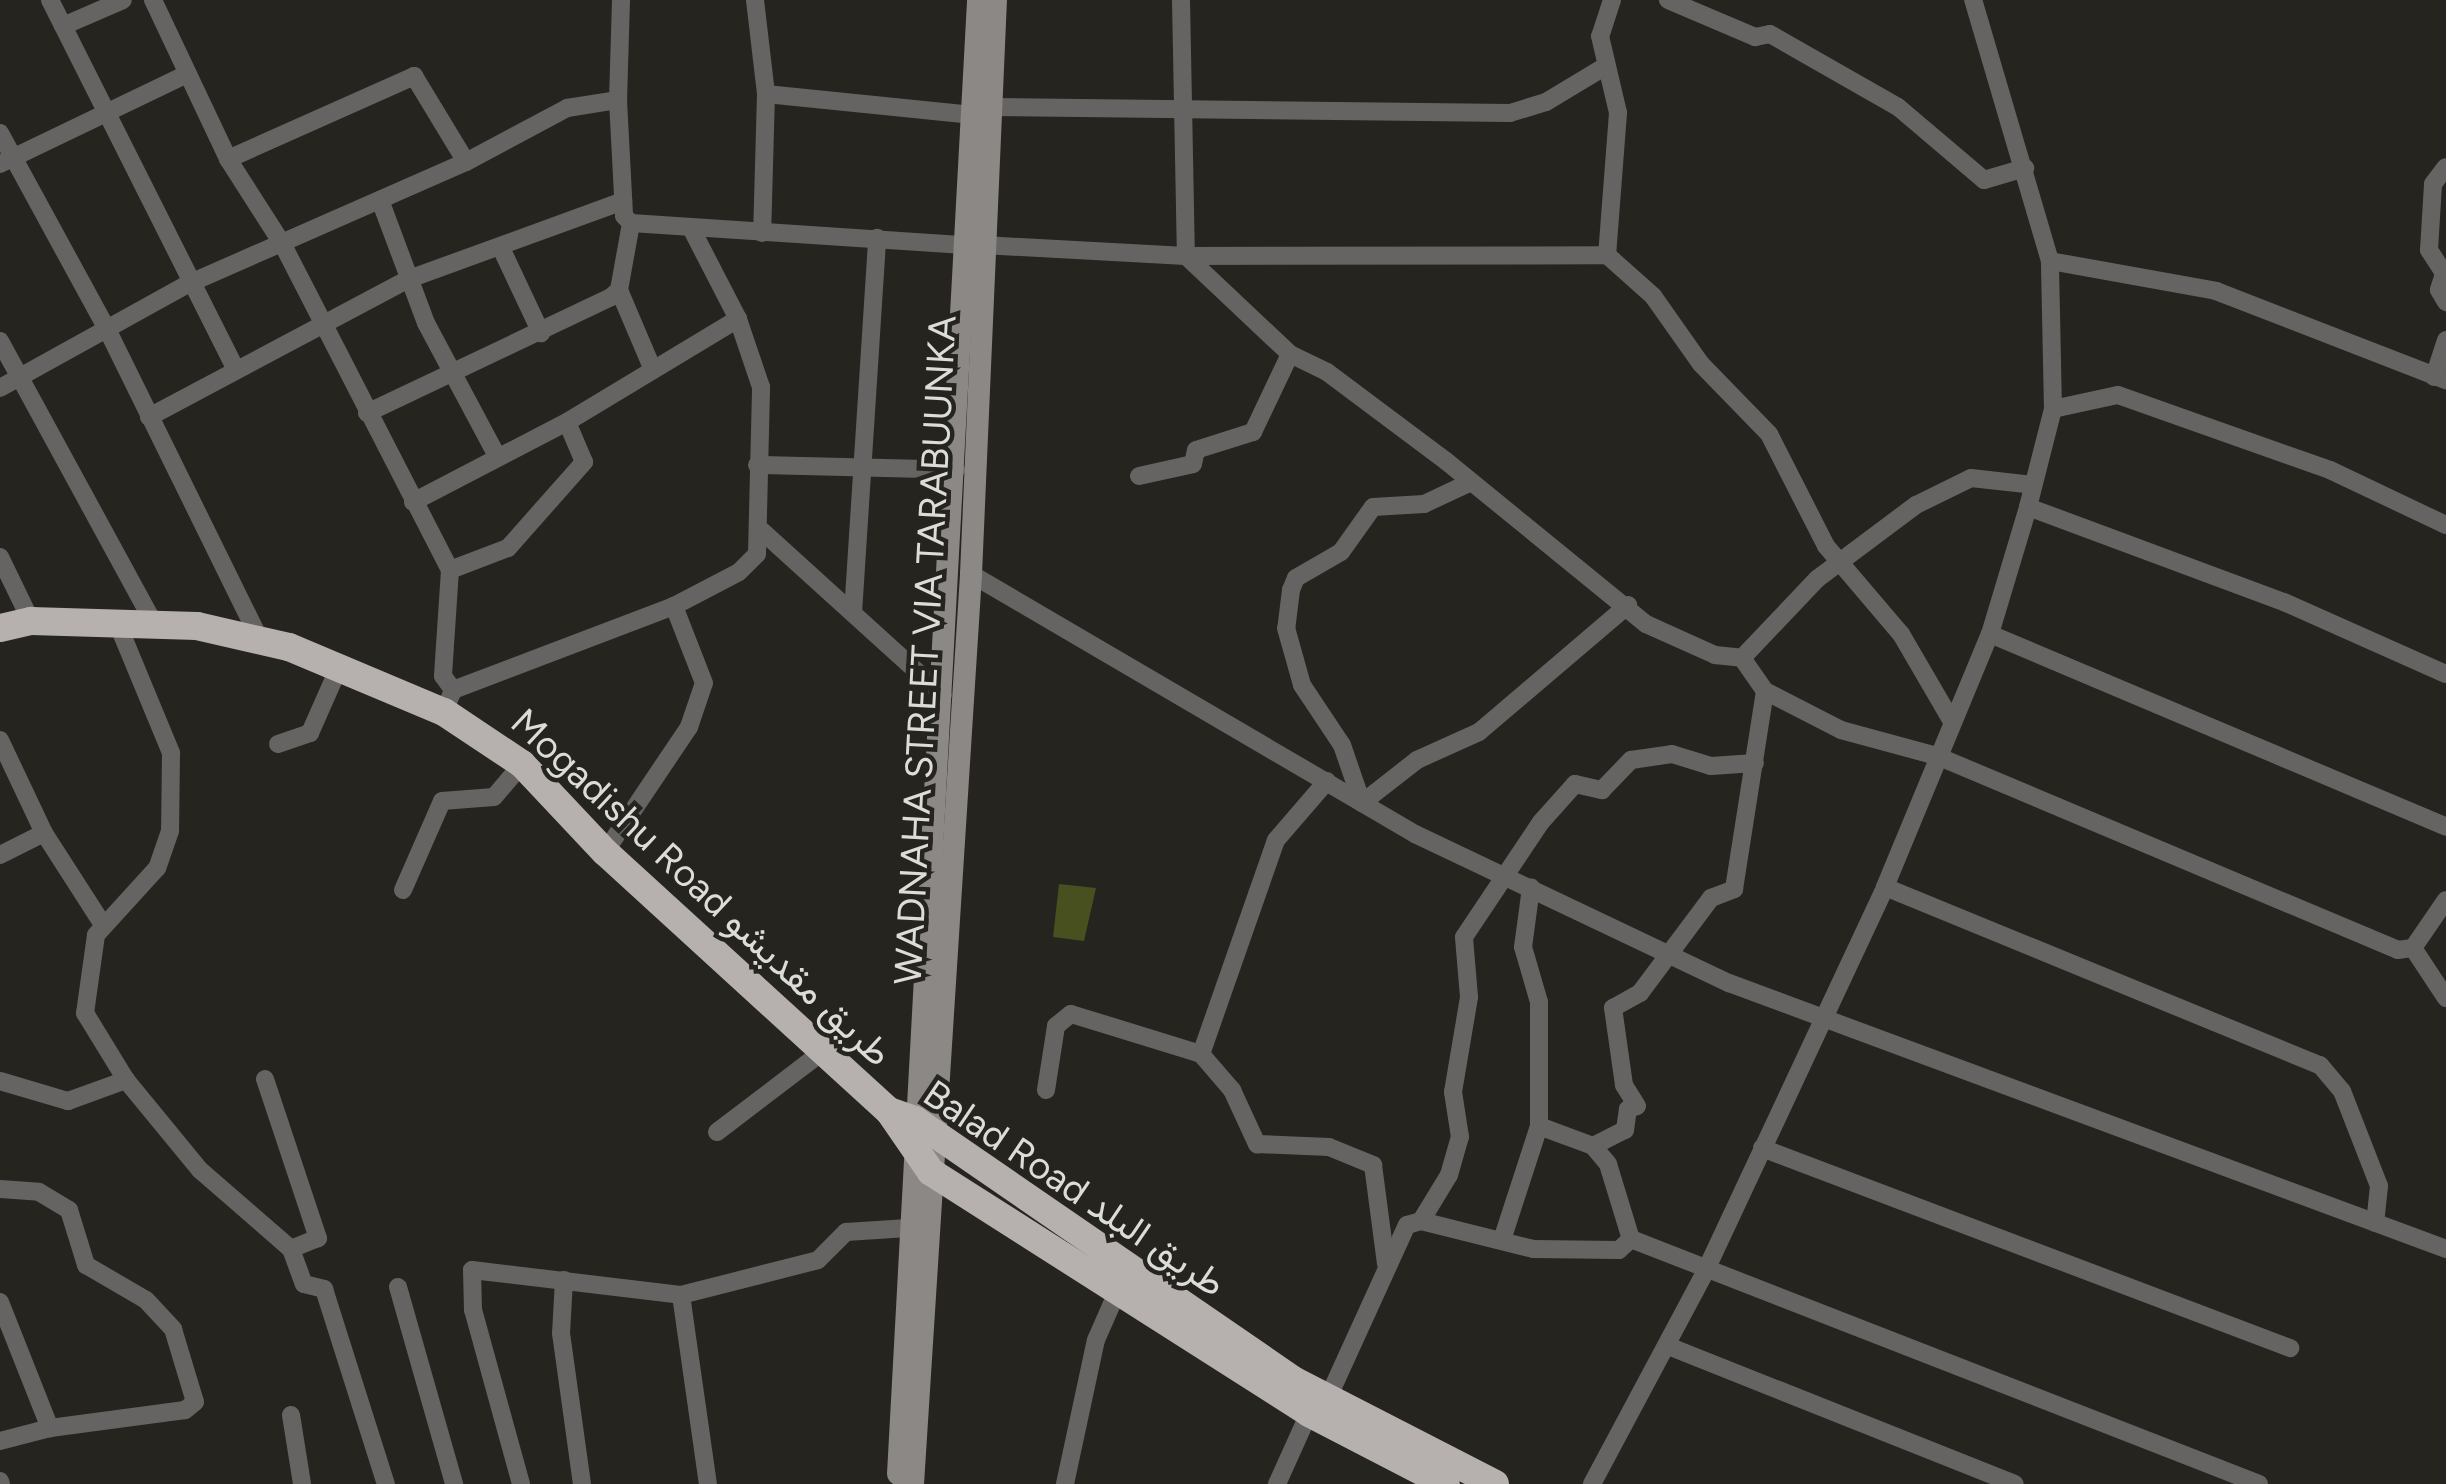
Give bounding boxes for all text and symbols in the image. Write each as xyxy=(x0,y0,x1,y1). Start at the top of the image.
street label: WADNAHA STREET VIA TARABUUNKA xyxy=(886,314,966,986)
street label: Mogadishu Road طريق مقديشو xyxy=(501,700,901,1076)
street label: Balad Road طريق البلد xyxy=(915,1071,1233,1307)

